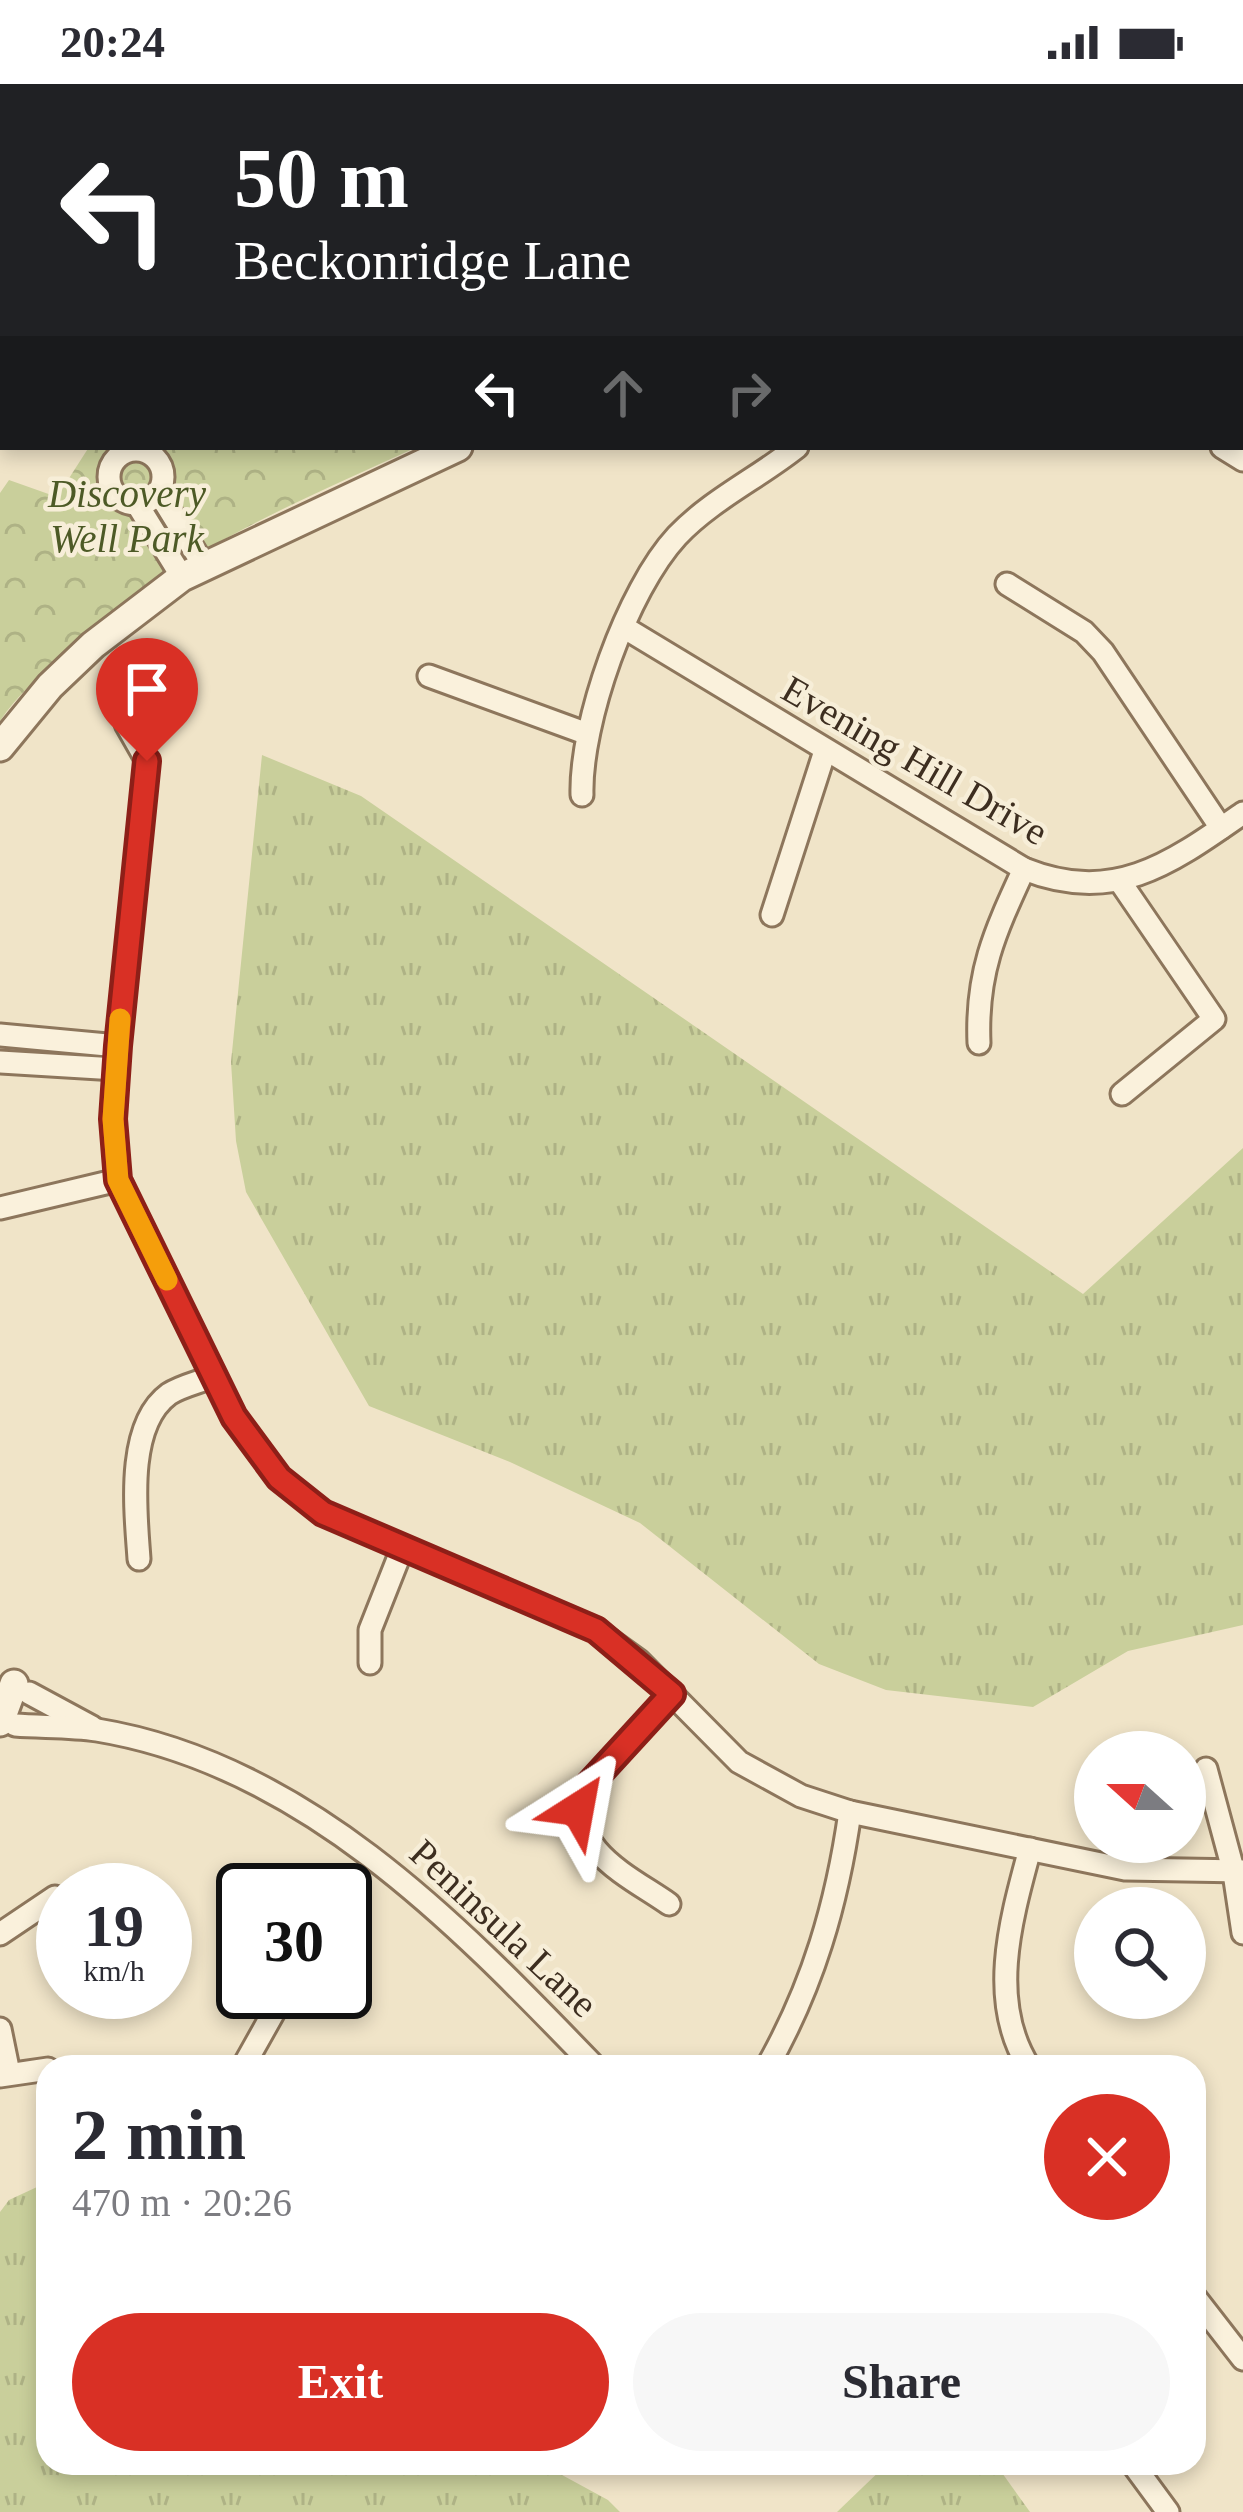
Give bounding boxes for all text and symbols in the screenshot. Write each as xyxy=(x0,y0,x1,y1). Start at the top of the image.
text: 20:24 xyxy=(60,17,165,67)
icon: left xyxy=(36,132,192,288)
text: 50 m xyxy=(234,132,409,225)
text: Beckonridge Lane xyxy=(234,231,631,291)
icon: left xyxy=(464,360,530,426)
icon: ahead xyxy=(590,360,656,426)
icon: right xyxy=(716,360,782,426)
park label: Discovery Well Park xyxy=(47,472,207,560)
pin xyxy=(96,638,198,761)
icon: arrive xyxy=(114,656,180,722)
street label: Evening Hill Drive xyxy=(774,667,1055,854)
north arrow xyxy=(1074,1731,1206,1863)
map controls xyxy=(1074,1731,1206,2019)
position arrow xyxy=(515,1746,641,1872)
street label: Peninsula Lane xyxy=(402,1831,606,2025)
speed limit sign: 30 xyxy=(216,1863,372,2019)
button: search xyxy=(1074,1887,1206,2019)
text: 19 xyxy=(84,1893,144,1959)
text: km/h xyxy=(83,1954,145,1987)
button: close xyxy=(1044,2094,1170,2220)
text: 2 min xyxy=(72,2095,246,2175)
text: 470 m · 20:26 xyxy=(72,2181,292,2224)
button: Exit xyxy=(72,2313,609,2451)
button: Share xyxy=(633,2313,1170,2451)

